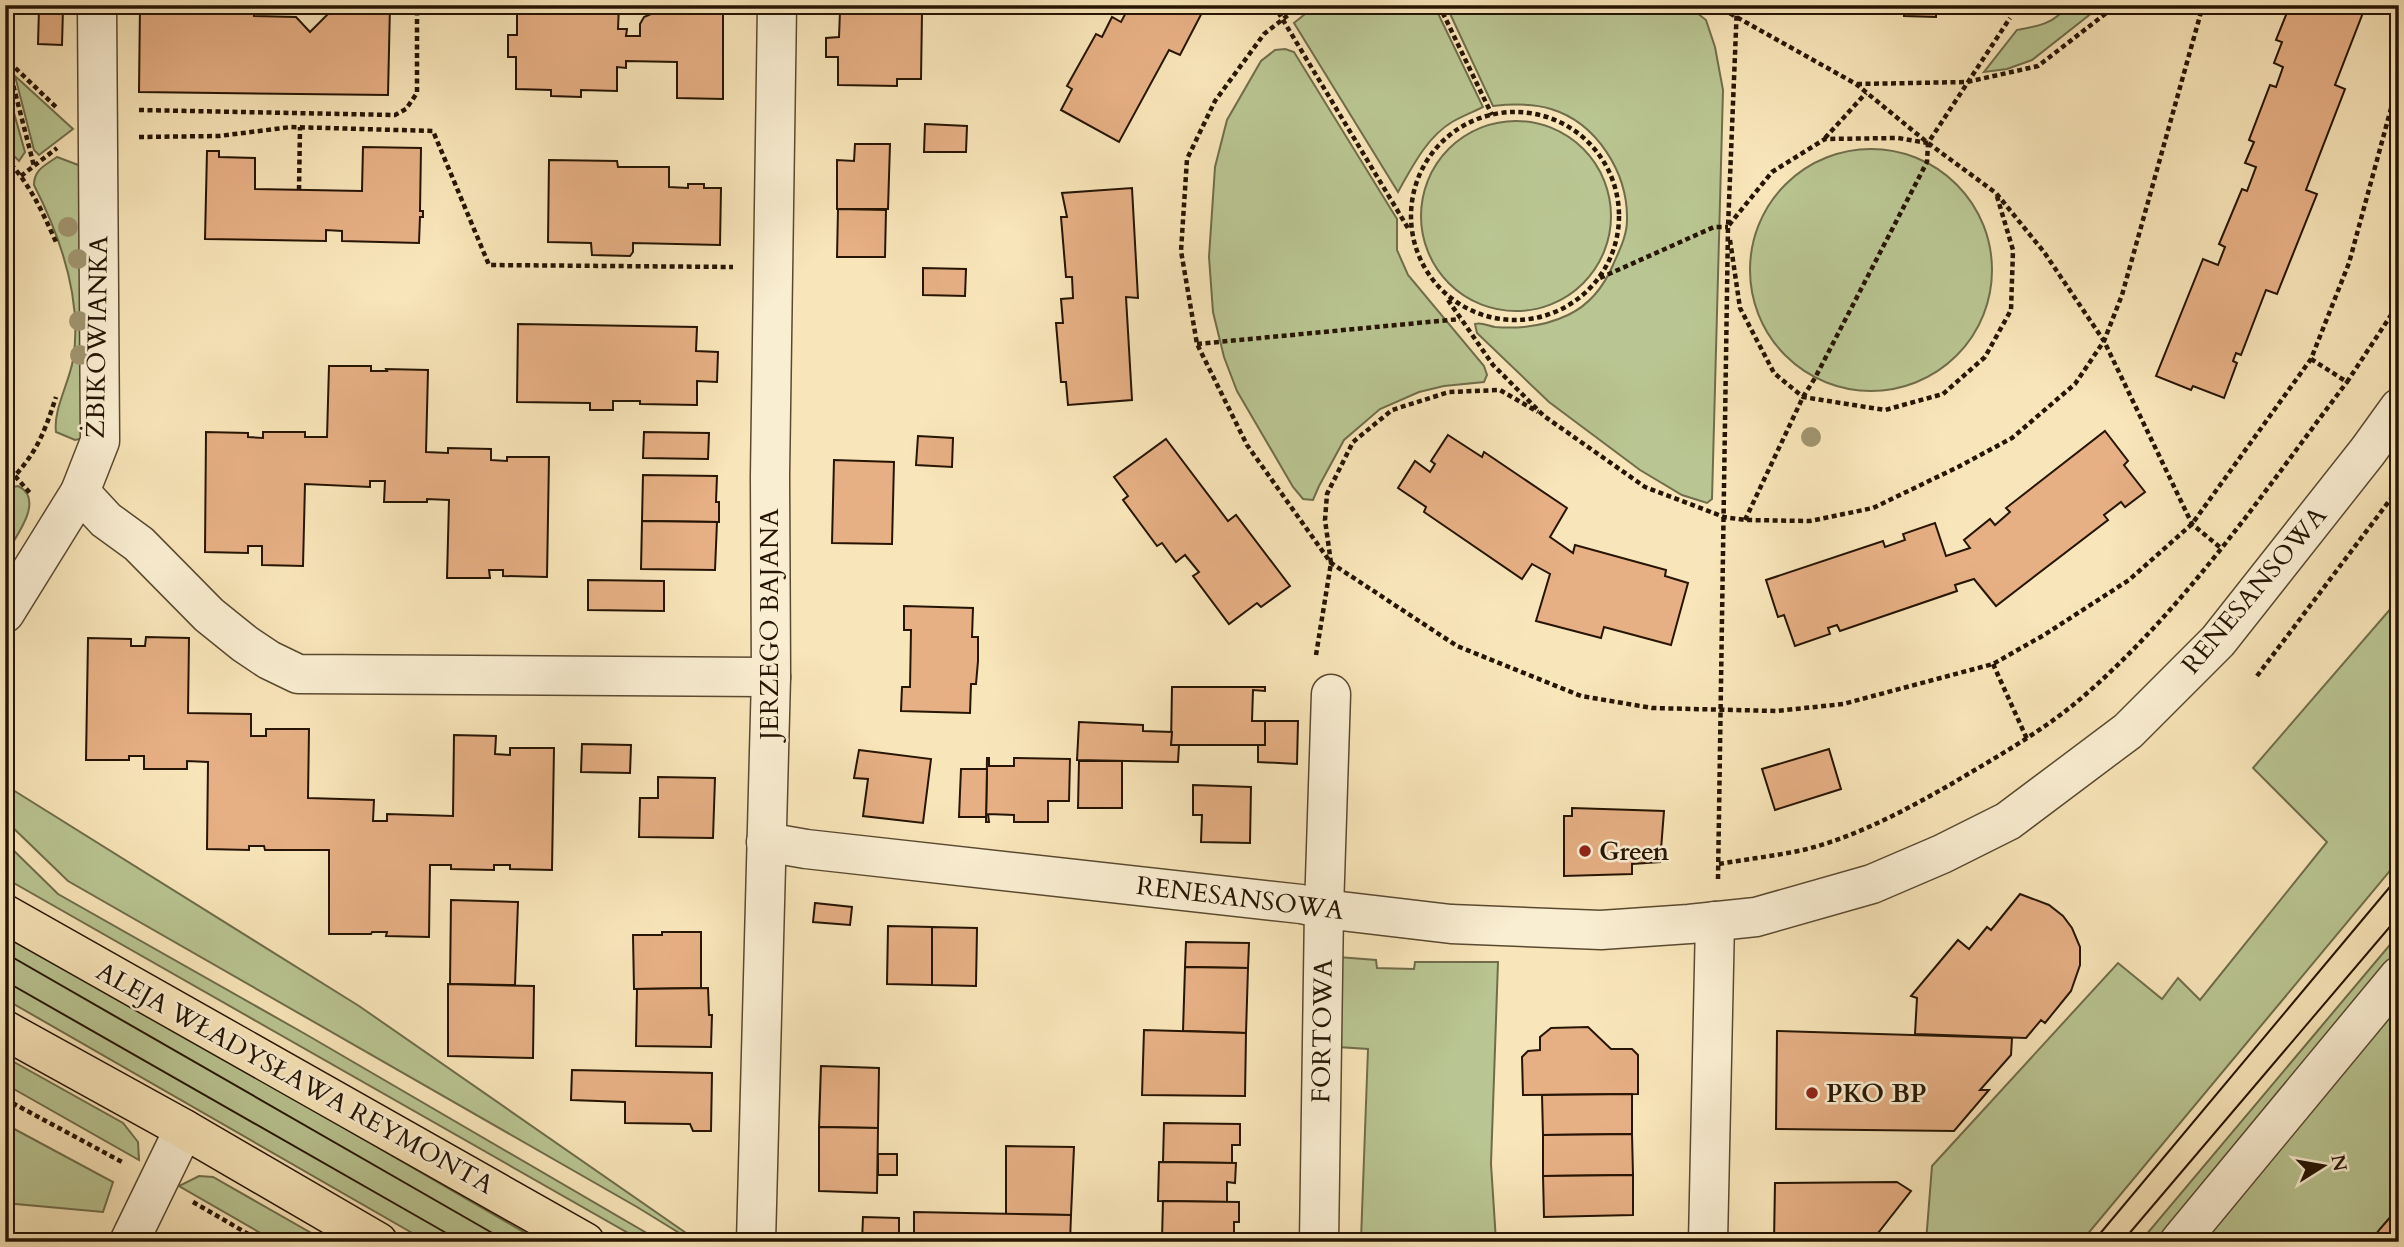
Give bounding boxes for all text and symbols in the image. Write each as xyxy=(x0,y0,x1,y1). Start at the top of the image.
street label: ŻBIKOWIANKA xyxy=(78,235,116,439)
street label: RENESANSOWA xyxy=(2174,498,2335,681)
street label: JERZEGO BAJANA xyxy=(752,508,787,744)
place label: Green xyxy=(1599,834,1669,869)
marker: Green xyxy=(1577,843,1593,859)
street label: RENESANSOWA xyxy=(1134,868,1346,928)
street label: ALEJA WŁADYSŁAWA REYMONTA xyxy=(90,954,501,1203)
street label: FORTOWA xyxy=(1303,958,1341,1103)
place label: PKO BP xyxy=(1826,1076,1927,1111)
marker: PKO BP xyxy=(1804,1085,1820,1101)
north arrow xyxy=(2288,1132,2358,1202)
text: N xyxy=(2324,1152,2353,1174)

